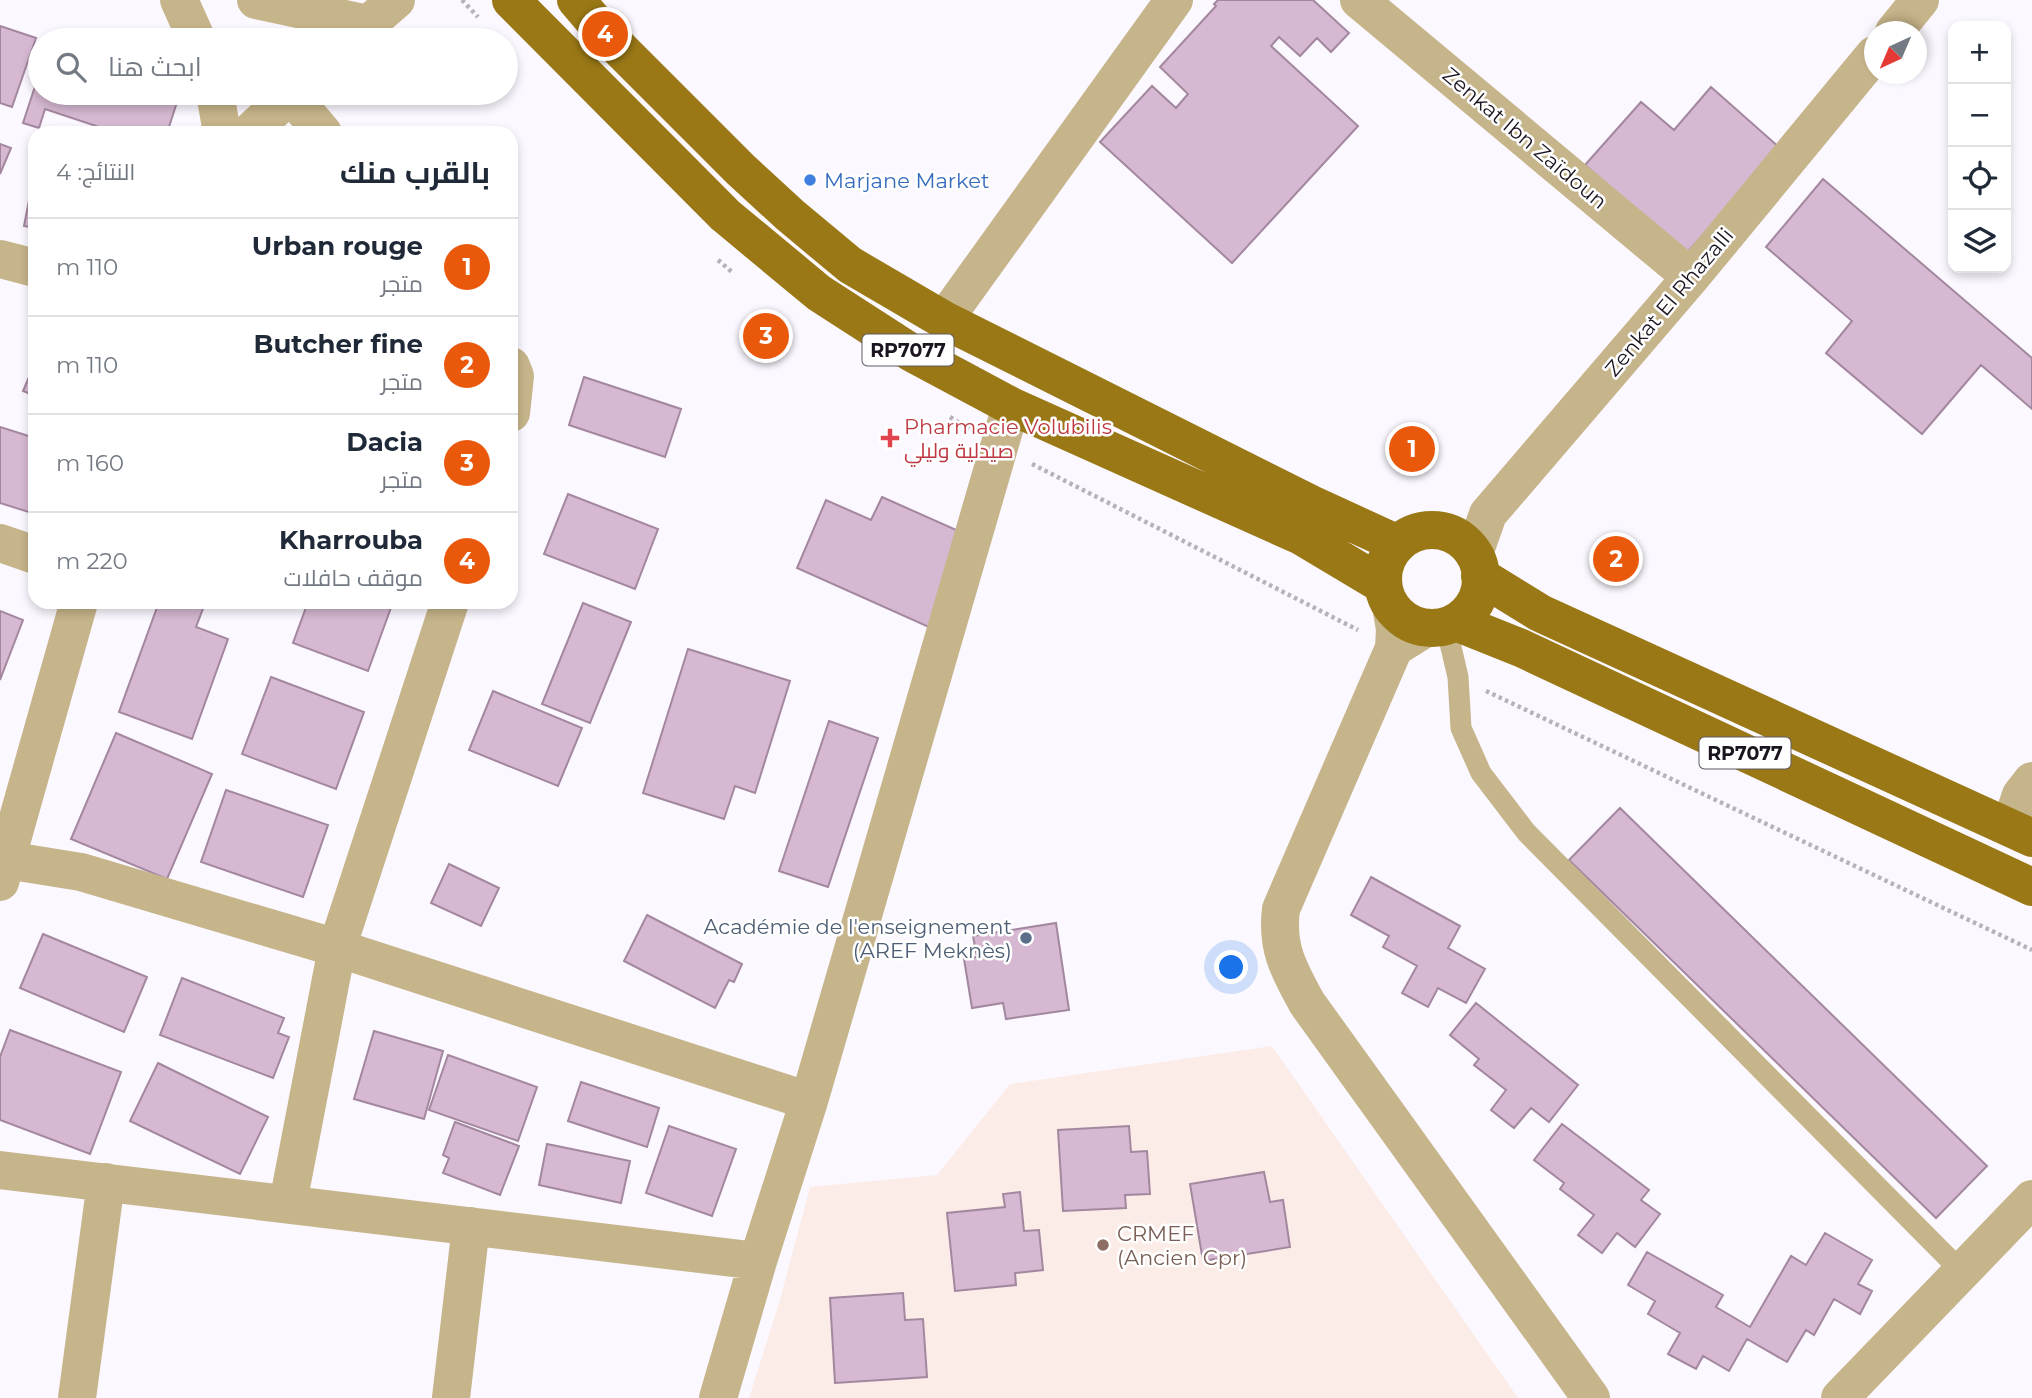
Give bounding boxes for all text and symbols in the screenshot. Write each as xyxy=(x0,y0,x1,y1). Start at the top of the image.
pin: 4 xyxy=(582,8,628,60)
north arrow xyxy=(1864,21,1927,84)
map controls xyxy=(1948,21,2011,273)
button: + xyxy=(1948,21,2011,84)
search box xyxy=(28,28,518,105)
icon: search xyxy=(52,48,90,86)
text: ابحث هنا xyxy=(108,51,202,83)
street label: Zenkat Ibn Zaïdoun xyxy=(1438,62,1612,214)
button: − xyxy=(1948,84,2011,147)
button: locate xyxy=(1948,147,2011,210)
text: بالقرب منك xyxy=(340,154,490,191)
text: النتائج: 4 xyxy=(56,158,136,186)
place label: Marjane Market xyxy=(824,168,989,193)
marker: Marjane Market xyxy=(802,172,818,188)
button: layers xyxy=(1948,210,2011,273)
street label: Zenkat El Rhazalli xyxy=(1600,223,1738,381)
text: Urban rouge xyxy=(252,230,423,262)
text: 110 m xyxy=(56,253,118,281)
text: 1 xyxy=(462,253,472,281)
text: متجر xyxy=(381,270,423,298)
pin: 3 xyxy=(743,310,789,362)
text: Butcher fine xyxy=(254,328,423,360)
road number: RP7077 xyxy=(862,334,954,366)
text: 110 m xyxy=(56,351,118,379)
text: 2 xyxy=(460,351,474,379)
text: متجر xyxy=(381,368,423,396)
place label: Pharmacie Volubilis صيدلية وليلي xyxy=(904,414,1112,467)
pin: 1 xyxy=(1389,423,1435,475)
text: Dacia xyxy=(346,426,423,458)
marker: Pharmacie Volubilis صيدلية وليلي xyxy=(882,430,898,446)
text: 160 m xyxy=(56,449,124,477)
text: 3 xyxy=(460,449,474,477)
text: متجر xyxy=(381,466,423,494)
text: Kharrouba xyxy=(279,524,423,556)
pin: 2 xyxy=(1593,533,1639,585)
text: 220 m xyxy=(56,547,128,575)
text: 4 xyxy=(459,547,475,575)
text: موقف حافلات xyxy=(284,564,423,592)
road number: RP7077 xyxy=(1700,738,1790,768)
place label: Académie de l'enseignement (AREF Meknès) xyxy=(703,914,1012,963)
marker: Académie de l'enseignement (AREF Meknès) xyxy=(1018,930,1034,946)
your location xyxy=(1214,950,1248,984)
place label: CRMEF (Ancien Cpr) xyxy=(1117,1221,1247,1270)
marker: CRMEF (Ancien Cpr) xyxy=(1095,1237,1111,1253)

